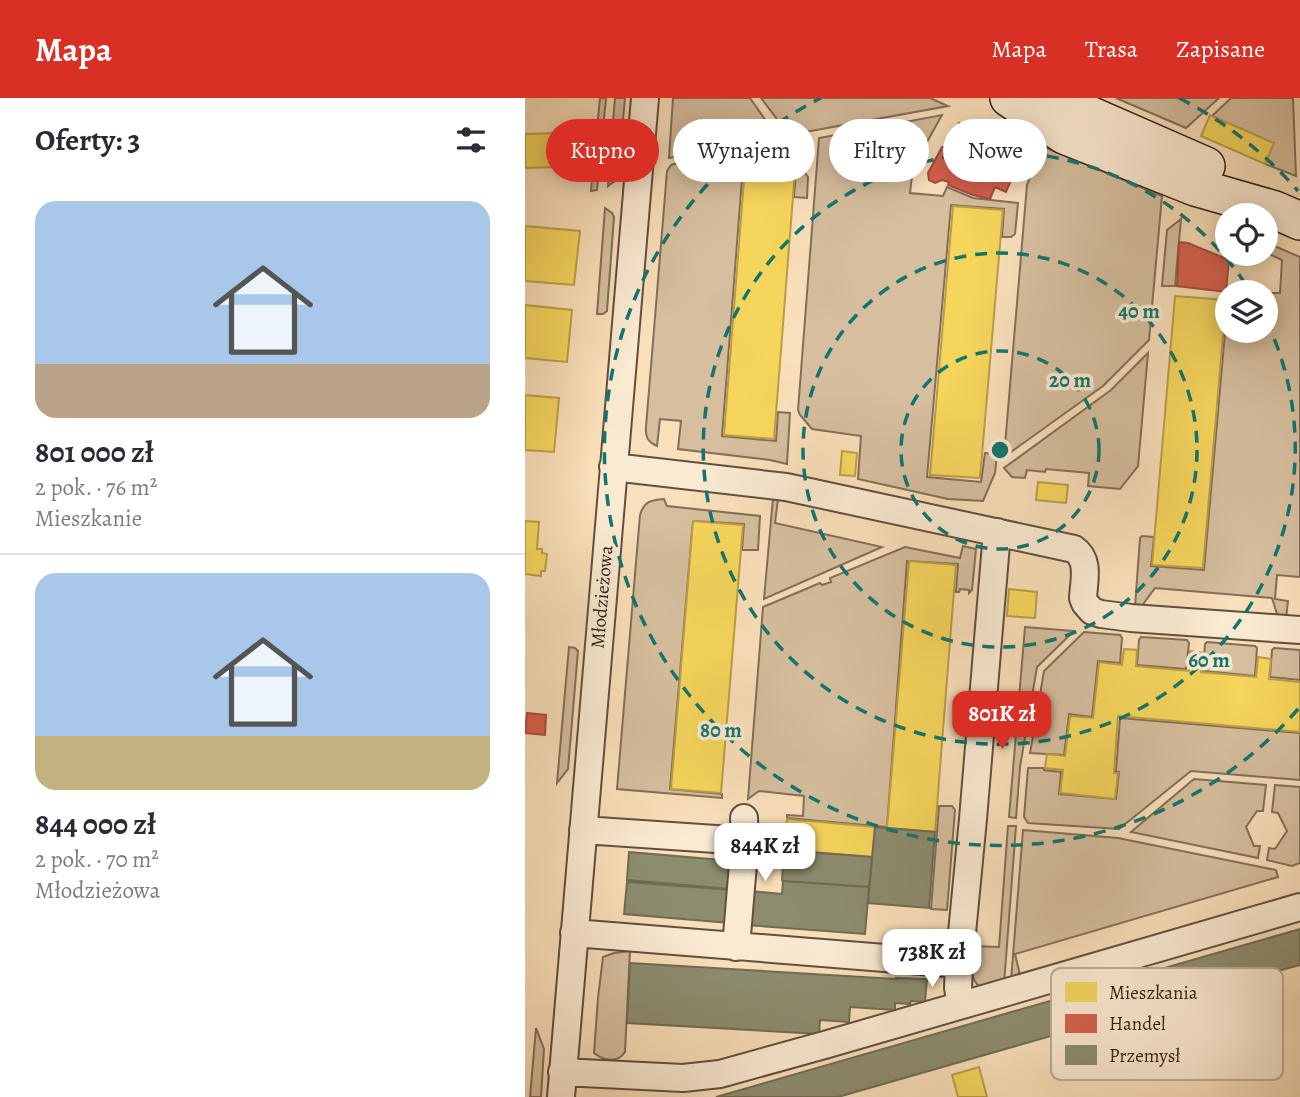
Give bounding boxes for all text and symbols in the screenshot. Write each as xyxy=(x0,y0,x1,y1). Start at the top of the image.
text: Mapa xyxy=(35,27,112,72)
text: Mapa xyxy=(992,33,1047,65)
text: Trasa xyxy=(1085,33,1138,65)
text: Zapisane xyxy=(1176,33,1265,65)
chip: Kupno xyxy=(546,119,659,182)
chip: Wynajem xyxy=(673,119,815,182)
chip: Filtry xyxy=(829,119,929,182)
chip: Nowe xyxy=(943,119,1047,182)
text: Oferty: 3 xyxy=(35,120,141,160)
icon: filters xyxy=(452,121,490,159)
map controls xyxy=(1215,203,1278,343)
button: locate xyxy=(1215,203,1278,266)
icon: home xyxy=(200,247,326,373)
button: layers xyxy=(1215,280,1278,343)
text: 40 m xyxy=(1118,297,1160,325)
text: 20 m xyxy=(1049,366,1091,394)
text: 801 000 zł xyxy=(35,432,154,472)
centre of rings xyxy=(988,438,1012,462)
text: 2 pok. · 76 m² xyxy=(35,472,157,503)
text: Mieszkanie xyxy=(35,503,142,534)
street label: Młodzieżowa xyxy=(585,544,619,650)
icon: home xyxy=(200,619,326,745)
text: 60 m xyxy=(1188,646,1230,674)
pin: 801K zł xyxy=(937,692,1067,751)
text: 801K zł xyxy=(968,698,1036,729)
text: 80 m xyxy=(700,716,742,744)
text: 844 000 zł xyxy=(35,804,156,844)
pin: 844K zł xyxy=(700,824,830,883)
text: 844K zł xyxy=(730,830,800,861)
text: 2 pok. · 70 m² xyxy=(35,844,159,875)
text: Młodzieżowa xyxy=(35,875,160,906)
pin: 738K zł xyxy=(867,930,997,989)
text: 738K zł xyxy=(898,936,966,967)
legend xyxy=(1051,968,1283,1080)
text: Mieszkania xyxy=(1109,980,1198,1006)
text: Handel xyxy=(1109,1011,1166,1037)
text: Przemysł xyxy=(1109,1043,1181,1069)

